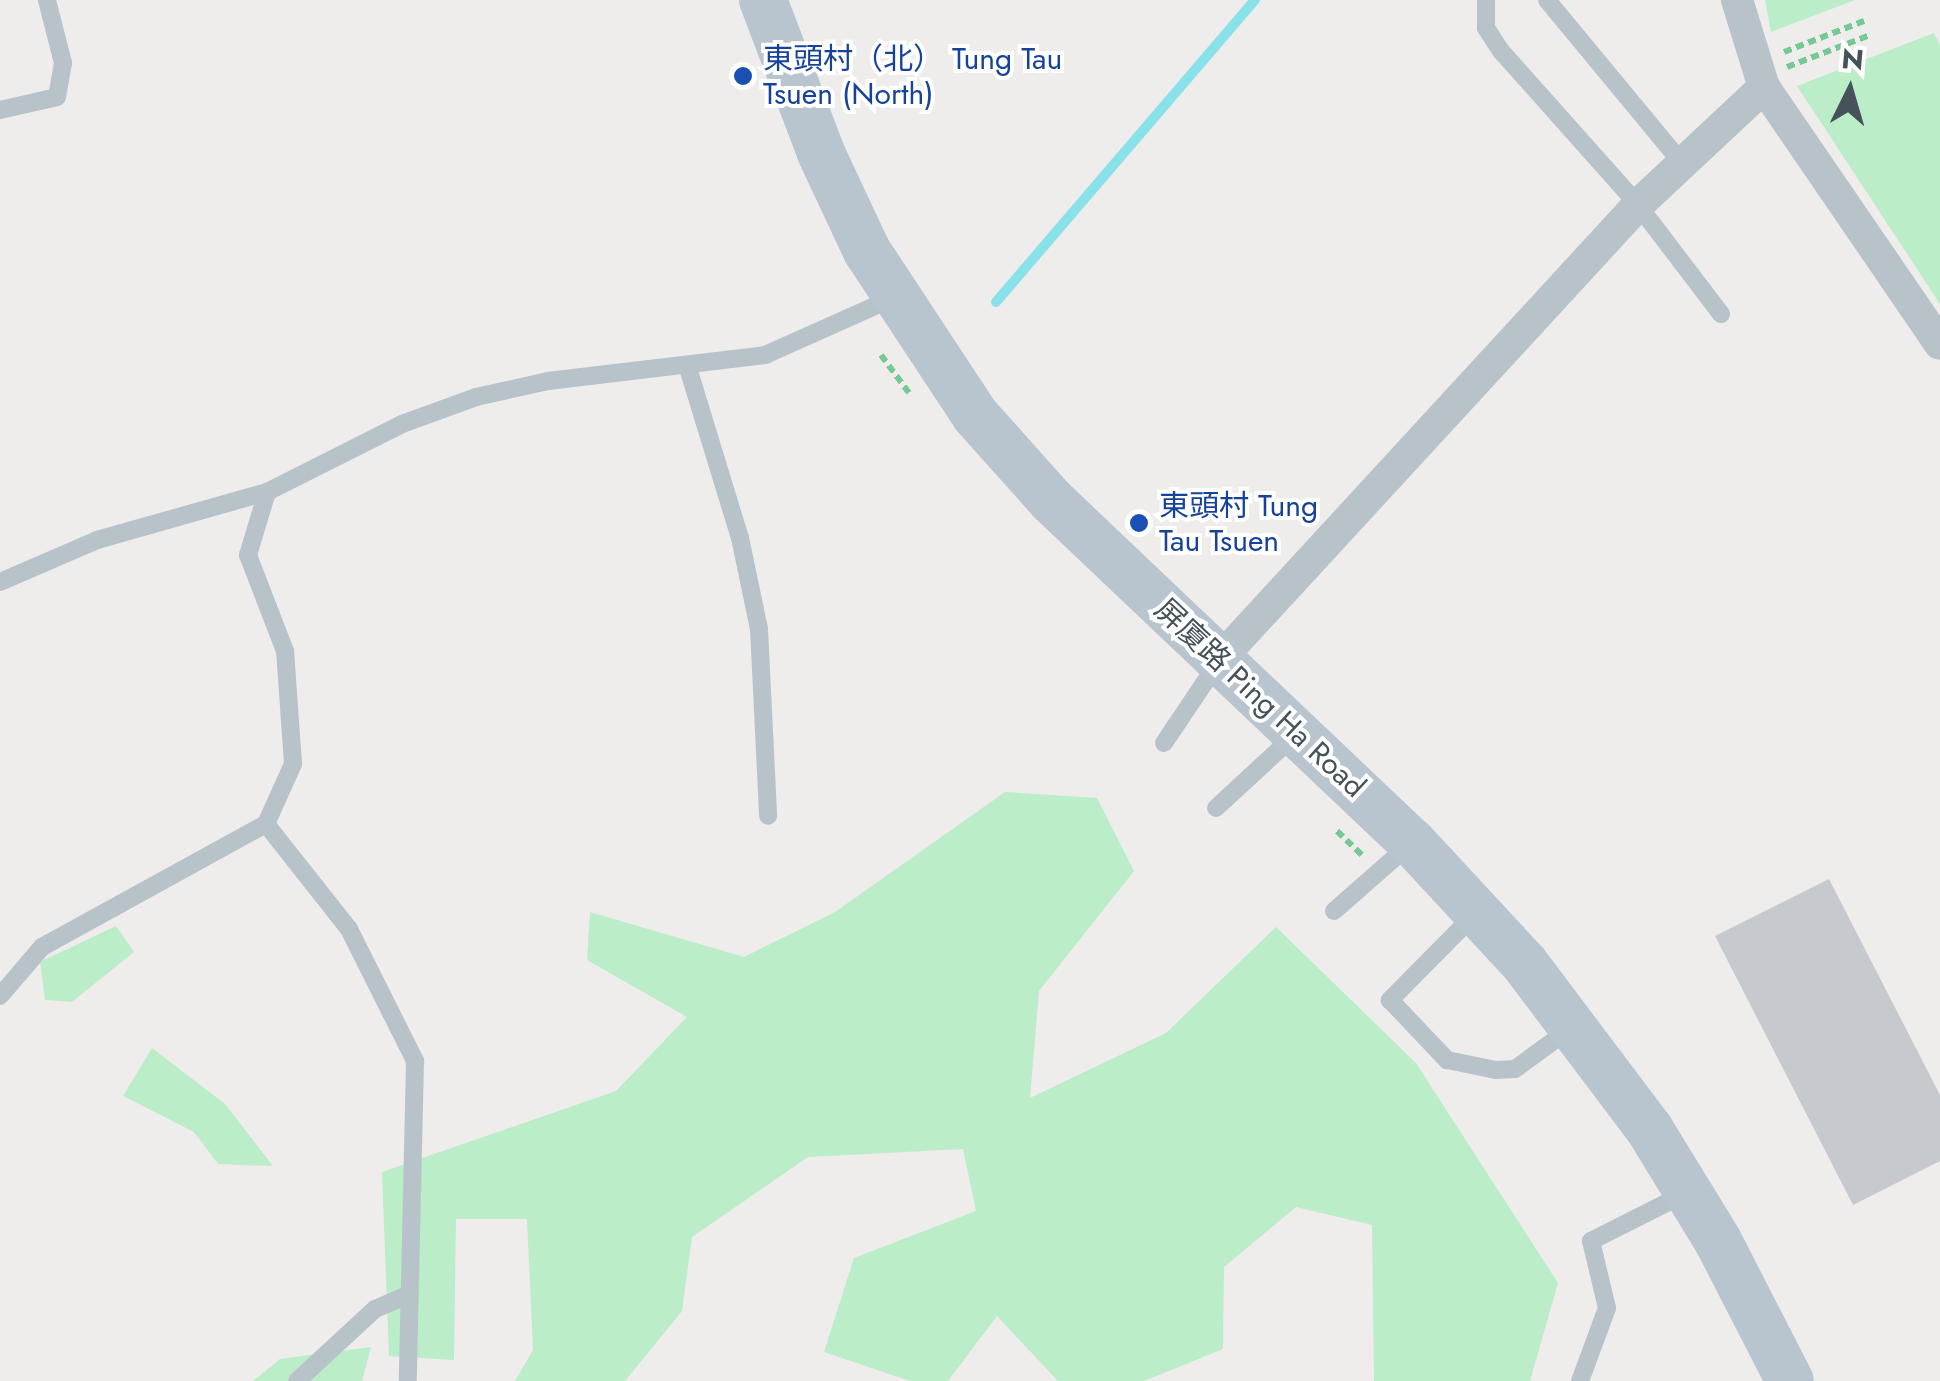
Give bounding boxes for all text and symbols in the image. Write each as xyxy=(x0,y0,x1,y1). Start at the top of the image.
text: N xyxy=(1840,38,1866,81)
north arrow xyxy=(1800,40,1900,140)
place label: 東頭村（北） Tung Tau Tsuen (North) xyxy=(763,41,1062,112)
marker: 東頭村（北） Tung Tau Tsuen (North) xyxy=(732,65,754,87)
place label: 東頭村 Tung Tau Tsuen xyxy=(1159,488,1318,558)
marker: 東頭村 Tung Tau Tsuen xyxy=(1128,512,1150,534)
street label: 屏廈路 Ping Ha Road xyxy=(1147,591,1373,805)

